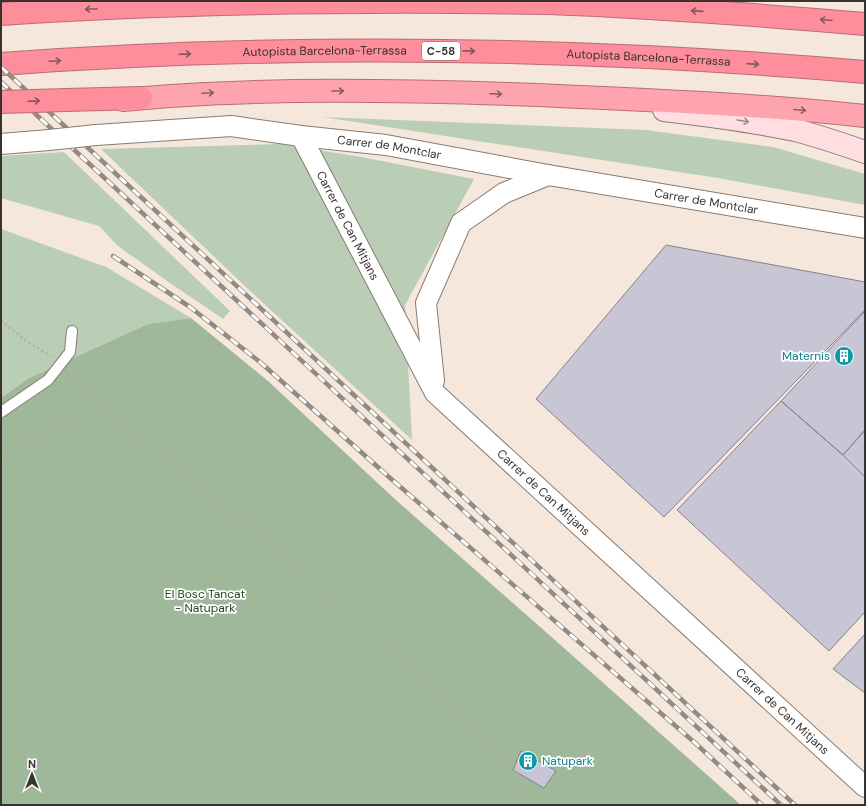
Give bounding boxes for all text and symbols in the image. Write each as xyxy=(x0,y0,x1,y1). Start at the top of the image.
one-way arrow xyxy=(85,5,98,12)
one-way arrow xyxy=(690,7,703,14)
one-way arrow xyxy=(820,17,833,24)
street label: Autopista Barcelona-Terrassa xyxy=(242,42,407,60)
road number: C-58 xyxy=(422,42,460,60)
street label: Autopista Barcelona-Terrassa xyxy=(566,46,731,70)
one-way arrow xyxy=(462,47,475,55)
one-way arrow xyxy=(178,50,191,58)
one-way arrow xyxy=(48,57,61,65)
one-way arrow xyxy=(746,60,759,67)
one-way arrow xyxy=(331,87,344,95)
one-way arrow xyxy=(201,90,214,97)
one-way arrow xyxy=(489,90,502,97)
one-way arrow xyxy=(27,97,40,105)
one-way arrow xyxy=(793,107,806,114)
one-way arrow xyxy=(736,117,749,125)
street label: Carrer de Montclar xyxy=(336,132,443,163)
street label: Carrer de Can Mitjans xyxy=(313,168,383,283)
street label: Carrer de Montclar xyxy=(653,185,760,218)
building icon: Maternis xyxy=(833,345,855,367)
place label: Maternis xyxy=(782,348,830,364)
street label: Carrer de Can Mitjans xyxy=(493,446,594,539)
park label: El Bosc Tancat - Natupark xyxy=(165,586,245,616)
street label: Carrer de Can Mitjans xyxy=(732,664,832,758)
building icon: Natupark xyxy=(517,750,539,772)
place label: Natupark xyxy=(542,753,593,769)
north arrow xyxy=(12,754,52,794)
text: N xyxy=(28,757,36,771)

